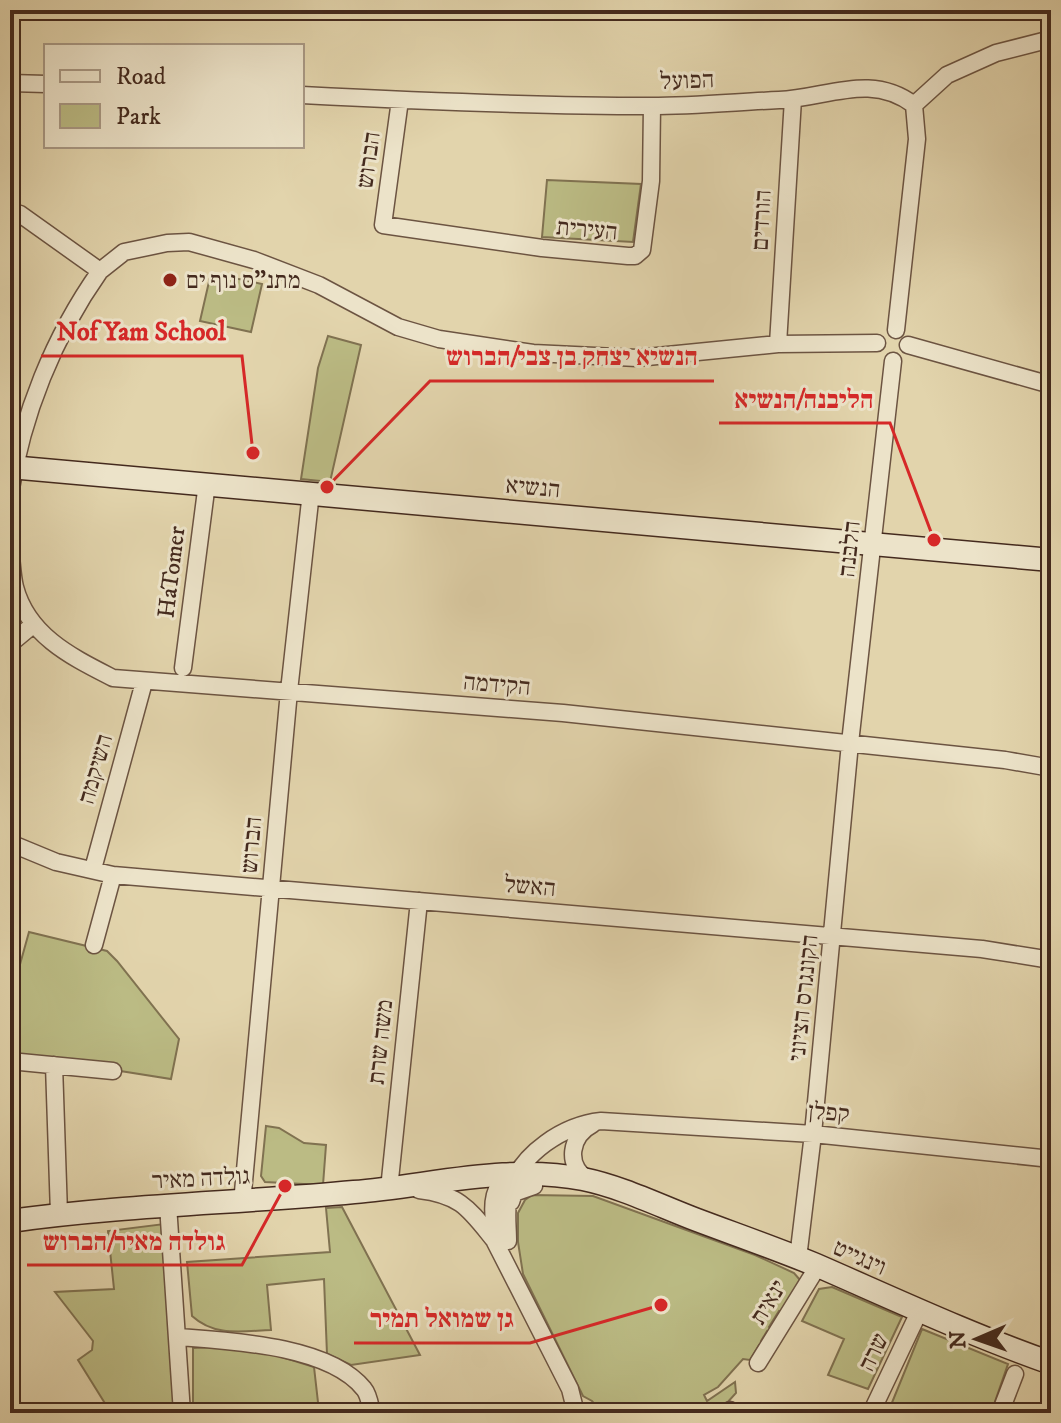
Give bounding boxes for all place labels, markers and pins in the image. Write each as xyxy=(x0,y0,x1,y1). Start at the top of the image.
place label: מתנ"ס נוף ים xyxy=(186,266,301,296)
marker: מתנ"ס נוף ים xyxy=(161,271,179,289)
callout: Nof Yam School xyxy=(41,306,242,356)
callout: הנשיא יצחק בן צבי/הברוש xyxy=(430,331,714,381)
callout: הליבנה/הנשיא xyxy=(719,373,890,423)
callout: גולדה מאיר/הברוש xyxy=(27,1215,242,1265)
callout: גן שמואל תמיר xyxy=(354,1293,530,1343)

